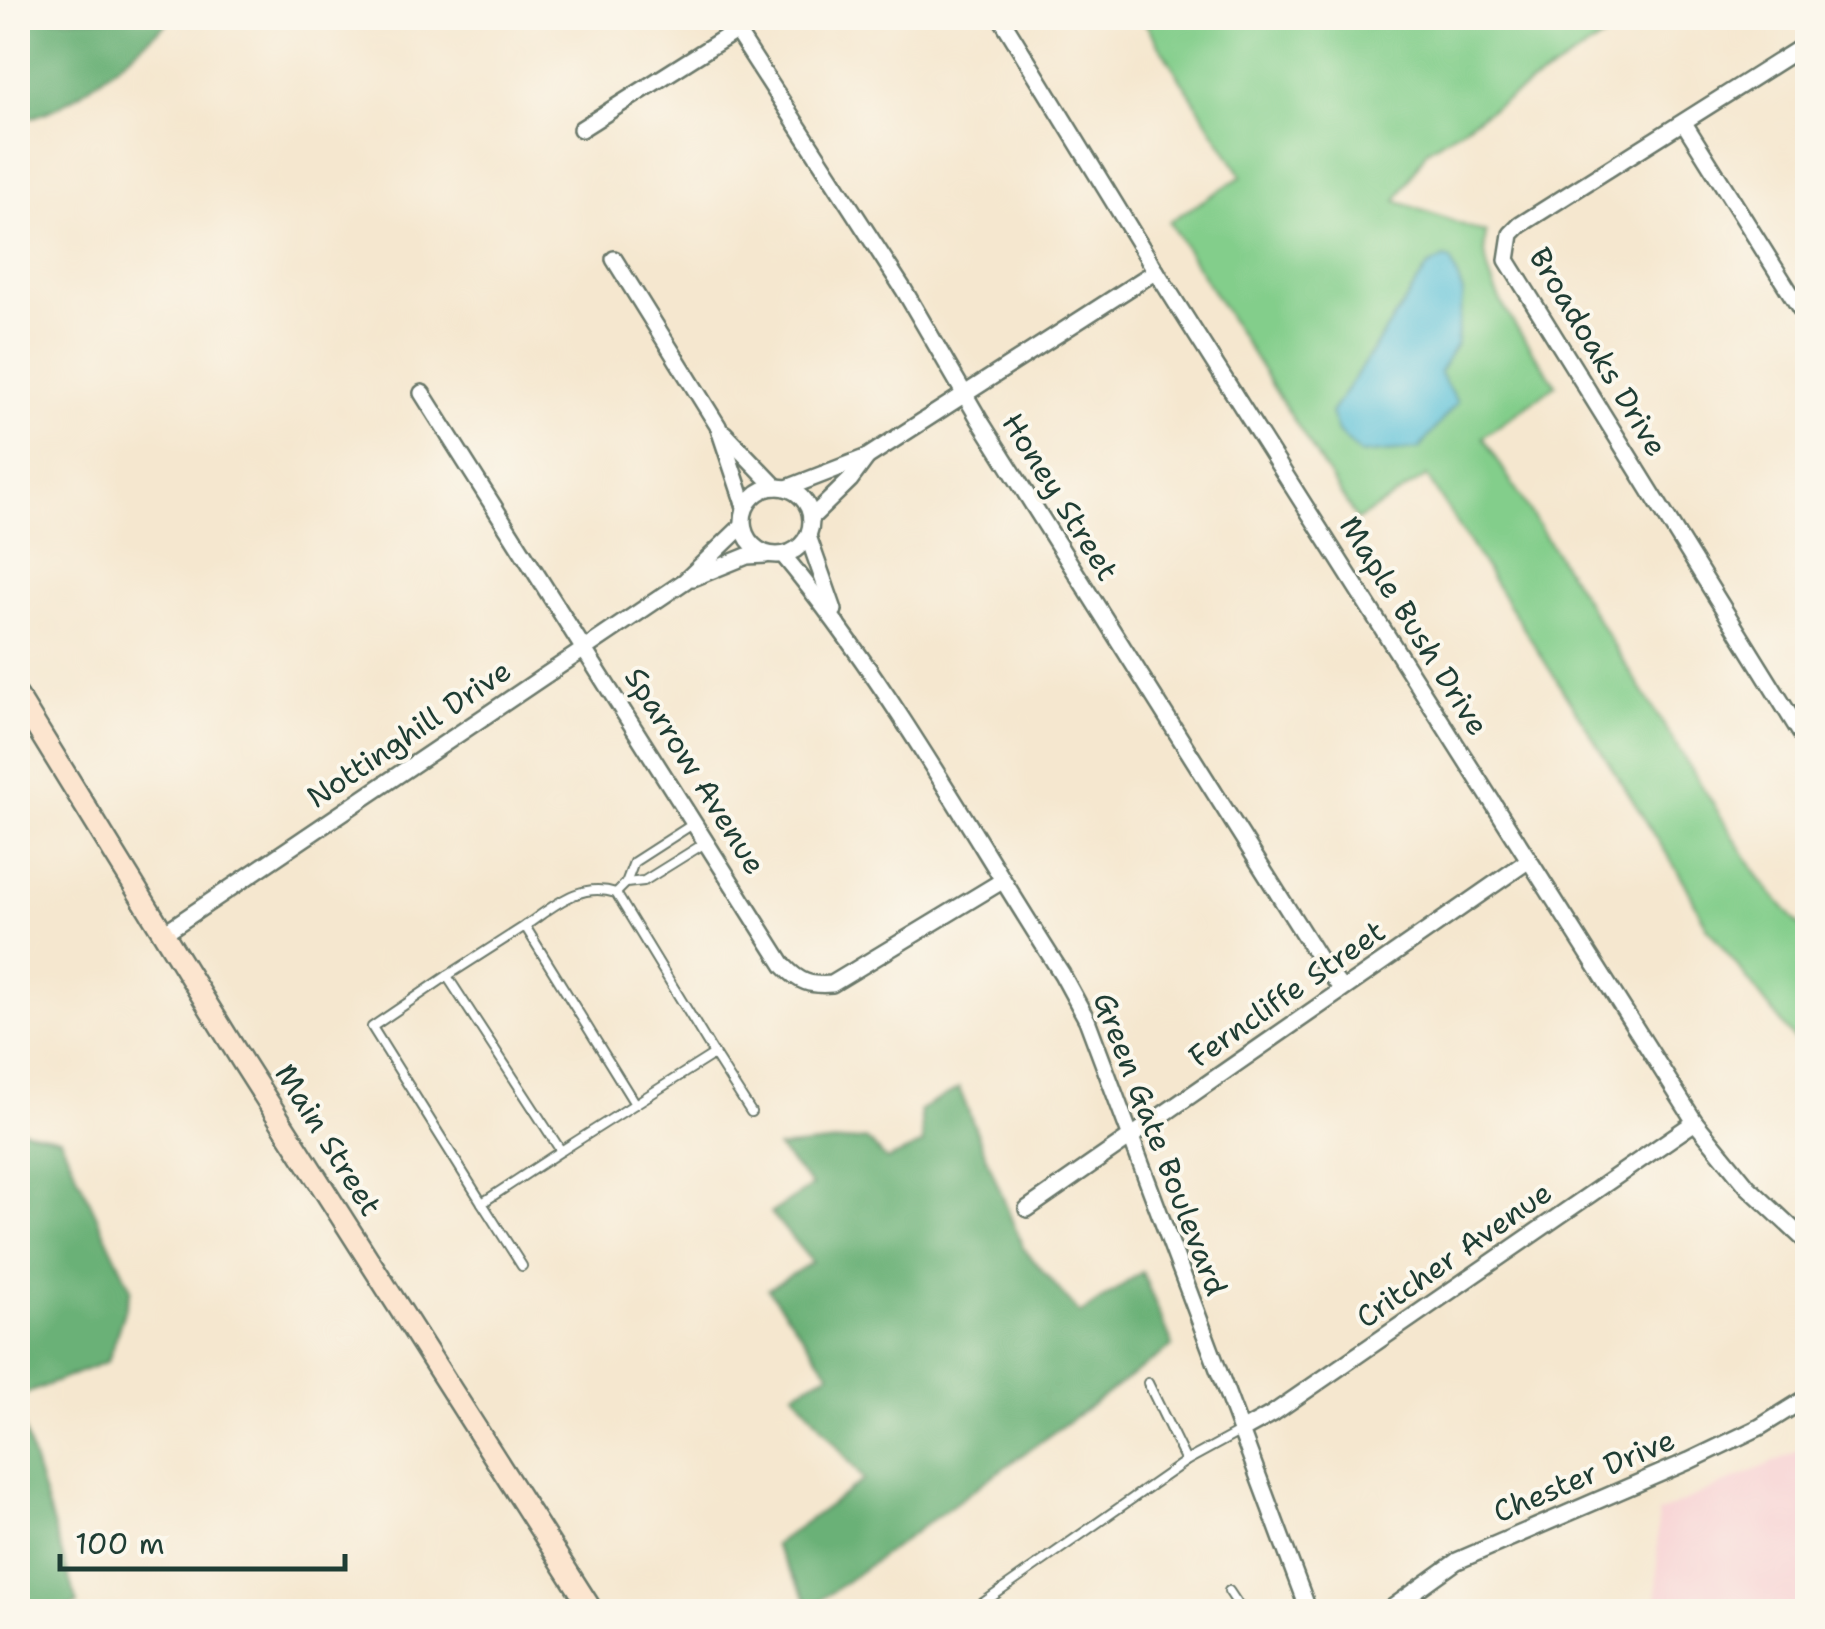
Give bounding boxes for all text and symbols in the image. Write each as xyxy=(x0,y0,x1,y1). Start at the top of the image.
street label: Broadoaks Drive xyxy=(1520,239,1677,464)
street label: Honey Street xyxy=(993,405,1128,588)
street label: Maple Bush Drive xyxy=(1330,508,1499,743)
street label: Nottinghill Drive xyxy=(298,650,519,817)
street label: Sparrow Avenue xyxy=(615,659,776,882)
street label: Ferncliffe Street xyxy=(1180,911,1393,1077)
street label: Green Gate Boulevard xyxy=(1084,986,1237,1301)
street label: Main Street xyxy=(265,1056,391,1224)
street label: Critcher Avenue xyxy=(1348,1172,1560,1337)
street label: Chester Drive xyxy=(1487,1419,1681,1532)
scale bar xyxy=(60,1509,345,1571)
text: 100 m xyxy=(75,1523,165,1564)

